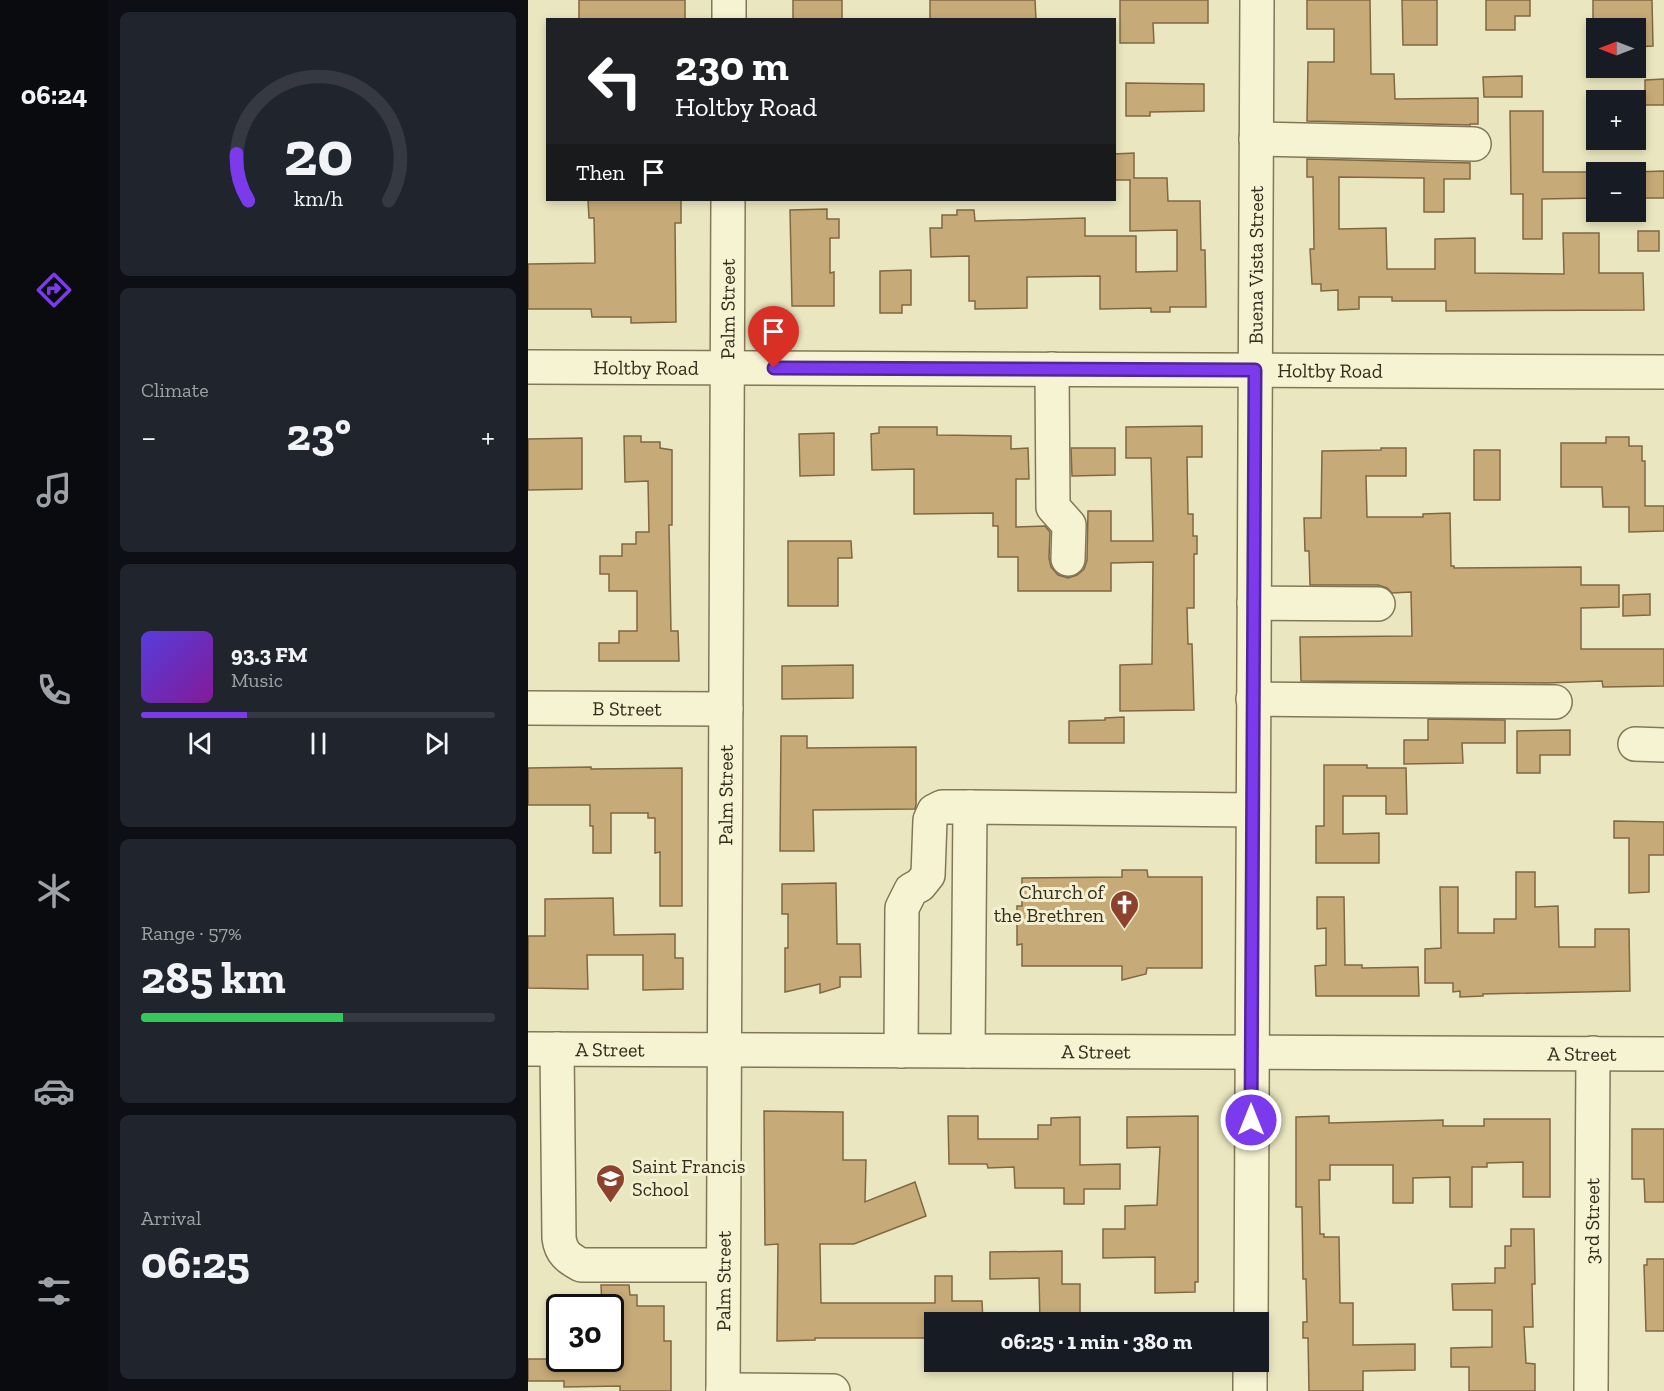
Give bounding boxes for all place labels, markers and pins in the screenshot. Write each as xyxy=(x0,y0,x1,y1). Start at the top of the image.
pin xyxy=(748,306,799,368)
place label: Church of the Brethren xyxy=(994,880,1106,927)
church icon: Church of the Brethren xyxy=(1109,888,1141,930)
place label: Saint Francis School xyxy=(632,1154,746,1201)
school or university icon: Saint Francis School xyxy=(595,1162,627,1204)

